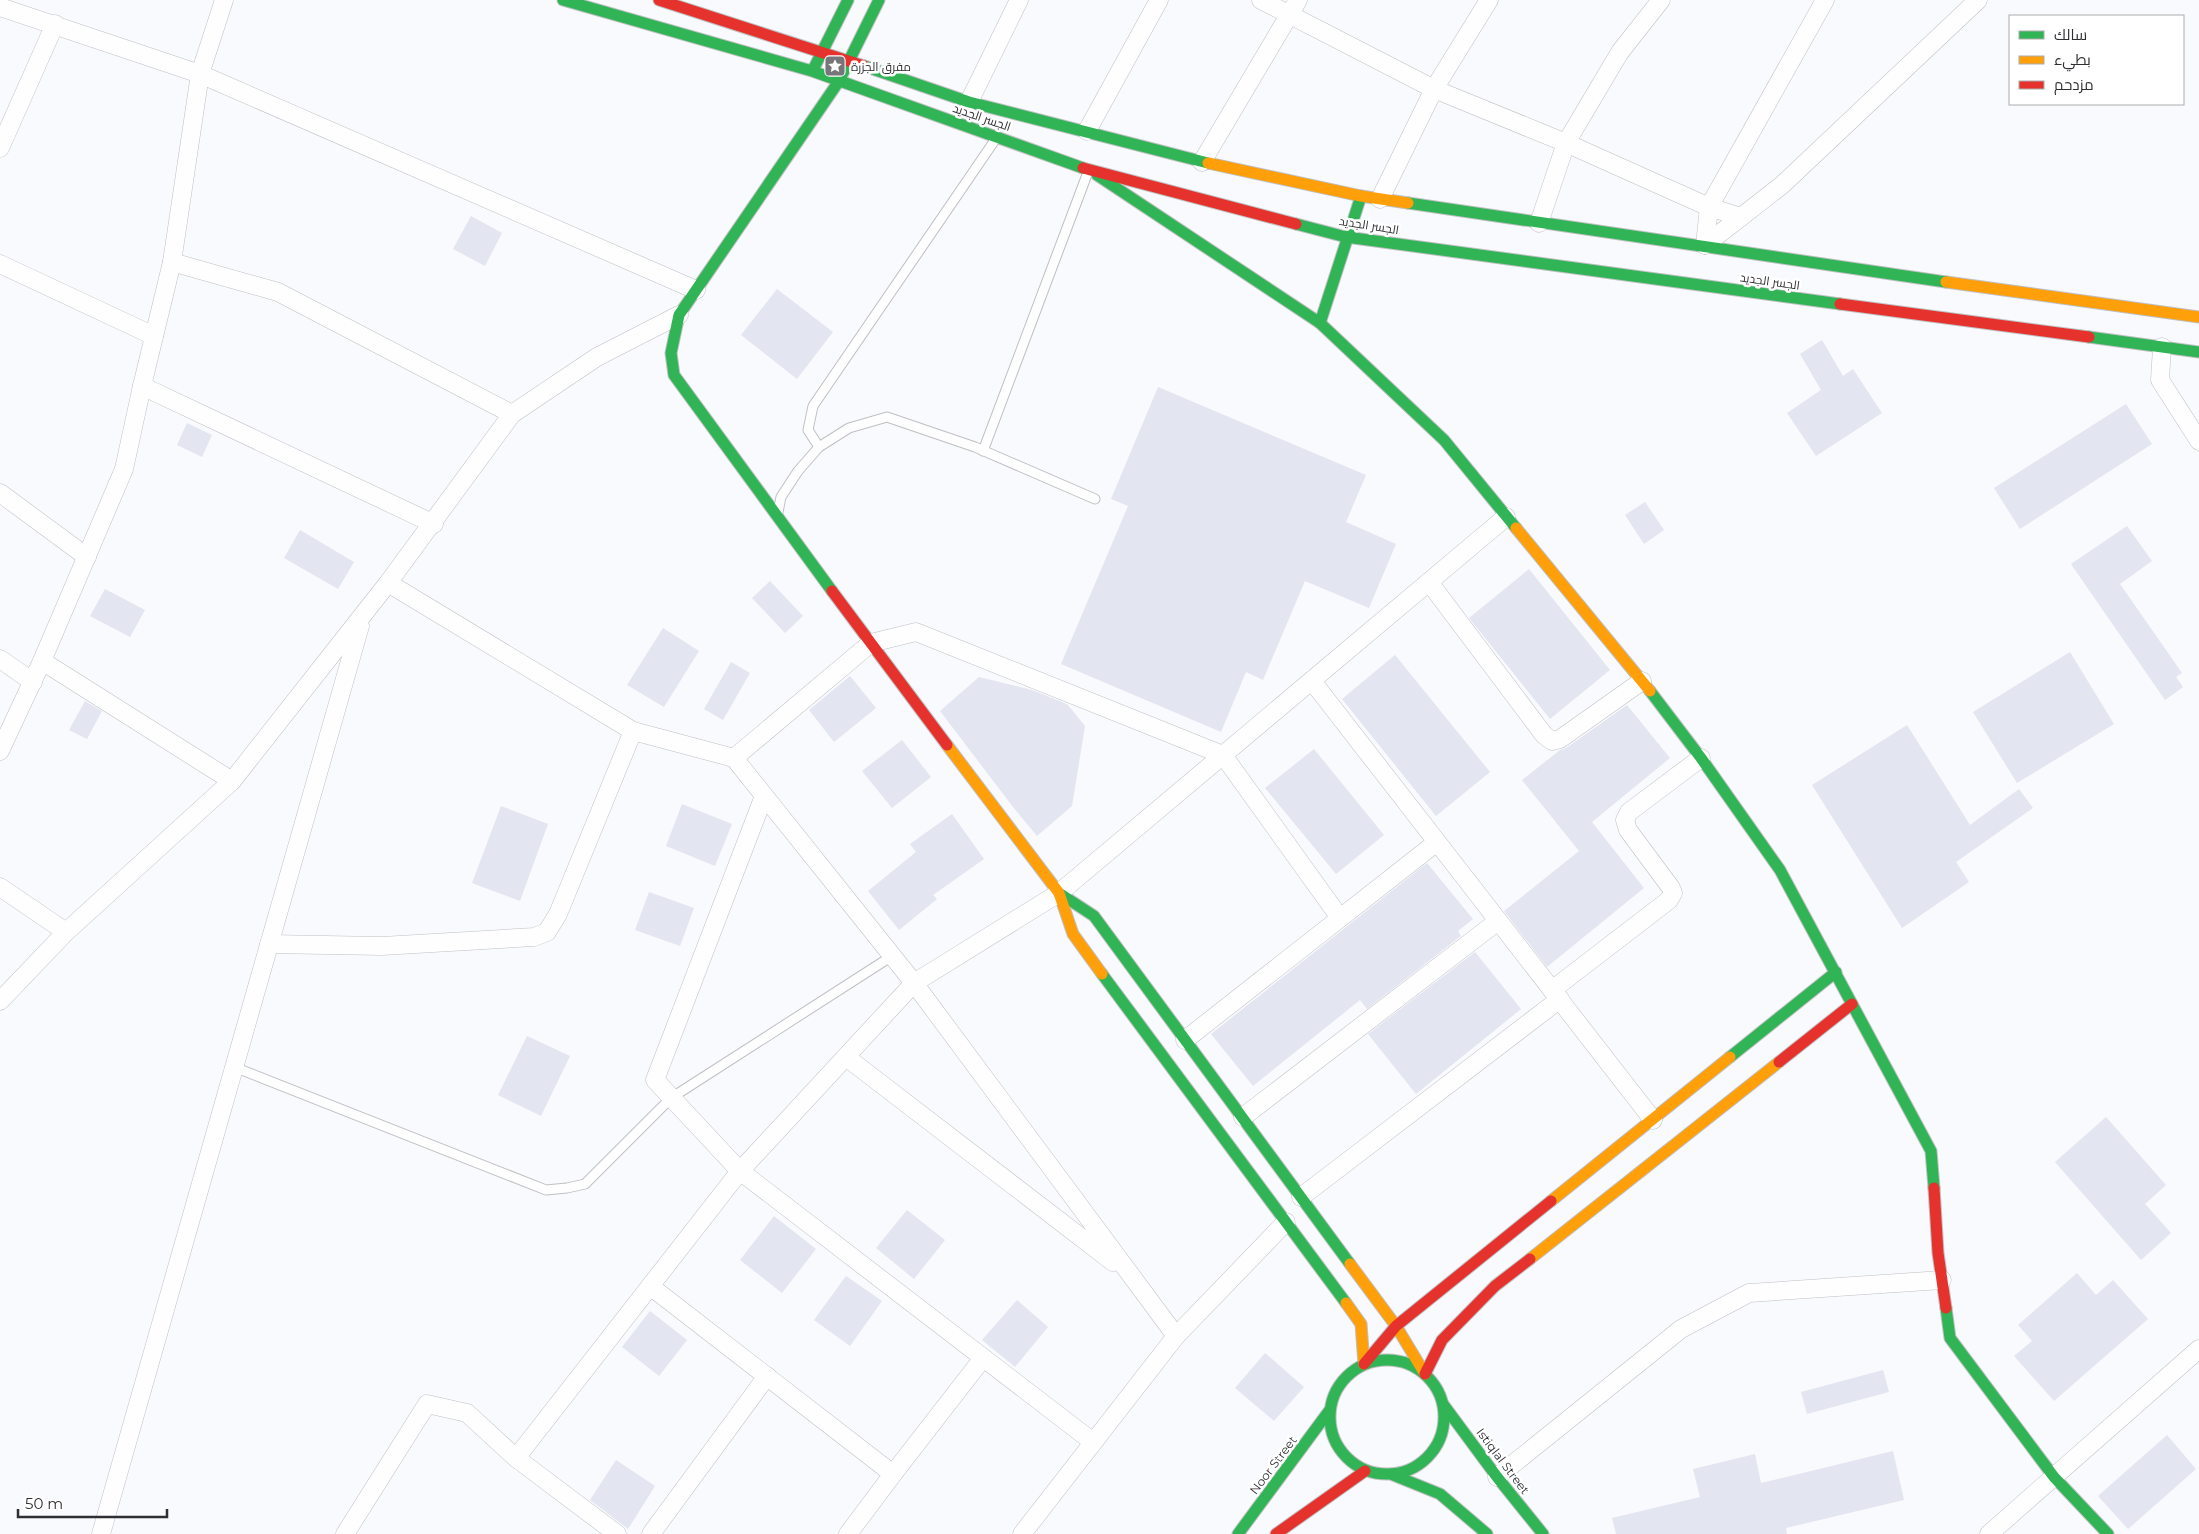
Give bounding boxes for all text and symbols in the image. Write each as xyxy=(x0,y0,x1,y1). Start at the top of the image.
legend xyxy=(2009,15,2184,105)
text: سالك xyxy=(2054,25,2087,44)
text: بطيء xyxy=(2054,50,2091,72)
place icon: مفرق الجزرة xyxy=(823,54,847,78)
place label: مفرق الجزرة xyxy=(851,59,911,74)
text: مزدحم xyxy=(2054,75,2094,95)
street label: الجسر الجديد xyxy=(951,100,1013,134)
street label: الجسر الجديد xyxy=(1338,213,1400,237)
street label: الجسر الجديد xyxy=(1739,269,1801,293)
street label: Istiqlal Street xyxy=(1473,1425,1533,1497)
street label: Noor Street xyxy=(1246,1433,1300,1497)
scale bar xyxy=(18,1486,166,1518)
text: 50 m xyxy=(25,1494,63,1513)

